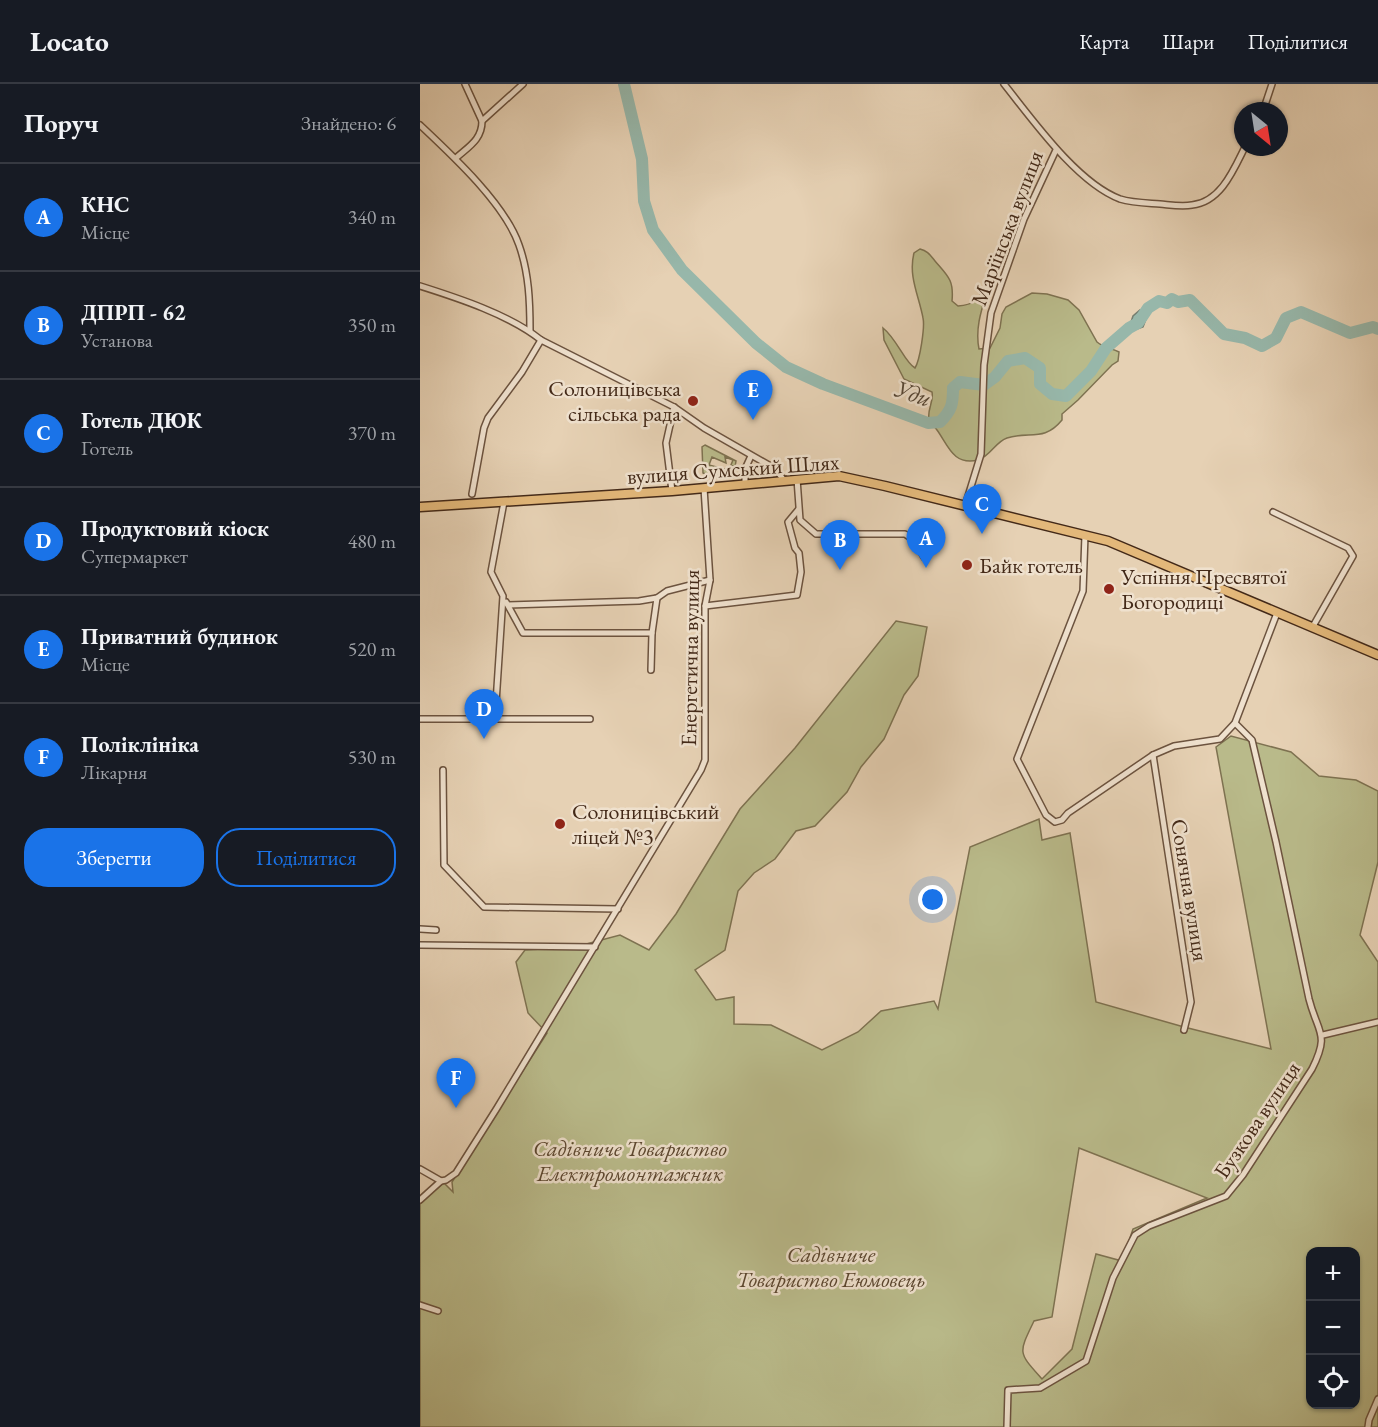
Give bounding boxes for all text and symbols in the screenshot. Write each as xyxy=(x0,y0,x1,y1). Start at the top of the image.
text: Locato xyxy=(30,23,109,59)
text: Карта xyxy=(1079,28,1129,55)
text: Шари xyxy=(1162,28,1214,55)
text: Поділитися xyxy=(1247,28,1348,55)
north arrow xyxy=(1234,102,1288,156)
text: Поруч xyxy=(24,106,99,140)
text: Знайдено: 6 xyxy=(301,110,396,136)
street label: Маріїнська вулиця xyxy=(964,146,1050,310)
text: КНС xyxy=(81,190,130,219)
text: A xyxy=(36,204,51,230)
text: 340 m xyxy=(348,204,396,230)
text: Місце xyxy=(81,219,130,245)
text: ДПРП - 62 xyxy=(81,298,186,327)
text: B xyxy=(37,312,50,338)
text: 350 m xyxy=(348,312,396,338)
text: Установа xyxy=(81,327,153,353)
pin: E xyxy=(734,370,772,420)
water label: Уди xyxy=(890,372,936,414)
place label: Солоницівська сільська рада xyxy=(548,374,681,428)
marker: Солоницівська сільська рада xyxy=(686,394,700,408)
text: Готель ДЮК xyxy=(81,406,202,435)
text: C xyxy=(36,420,51,446)
text: 370 m xyxy=(348,420,396,446)
text: Готель xyxy=(81,435,133,461)
street label: вулиця Сумський Шлях xyxy=(626,447,841,491)
pin: C xyxy=(962,484,1002,534)
text: Продуктовий кіоск xyxy=(81,514,269,543)
pin: A xyxy=(906,518,946,568)
pin: B xyxy=(820,520,860,570)
text: D xyxy=(36,528,51,554)
text: 480 m xyxy=(348,528,396,554)
text: Супермаркет xyxy=(81,543,188,569)
place label: Байк готель xyxy=(979,551,1083,580)
marker: Байк готель xyxy=(960,558,974,572)
place label: Успіння Пресвятої Богородиці xyxy=(1120,562,1287,616)
street label: Енергетична вулиця xyxy=(674,569,706,747)
marker: Успіння Пресвятої Богородиці xyxy=(1102,582,1116,596)
text: Приватний будинок xyxy=(81,622,278,651)
text: E xyxy=(38,636,49,662)
text: 520 m xyxy=(348,636,396,662)
text: Місце xyxy=(81,651,130,677)
pin: D xyxy=(464,690,504,739)
text: Поліклініка xyxy=(81,730,199,759)
text: F xyxy=(38,744,49,770)
text: 530 m xyxy=(348,744,396,770)
text: Лікарня xyxy=(81,759,147,785)
place label: Солоницівський ліцей №3 xyxy=(572,797,720,851)
marker: Солоницівський ліцей №3 xyxy=(553,817,567,831)
street label: Сонячна вулиця xyxy=(1164,817,1216,963)
button: Зберегти xyxy=(24,828,204,887)
button: Поділитися xyxy=(216,828,396,887)
your location xyxy=(918,885,947,914)
street label: Бузкова вулиця xyxy=(1207,1056,1307,1184)
pin: F xyxy=(436,1058,476,1108)
park label: Садівниче Товариство Електромонтажник xyxy=(533,1134,727,1188)
park label: Садівниче Товариство Еюмовець xyxy=(737,1240,925,1294)
map controls xyxy=(1306,1247,1360,1409)
button: + xyxy=(1306,1247,1360,1301)
button: − xyxy=(1306,1301,1360,1355)
button: locate xyxy=(1306,1355,1360,1409)

